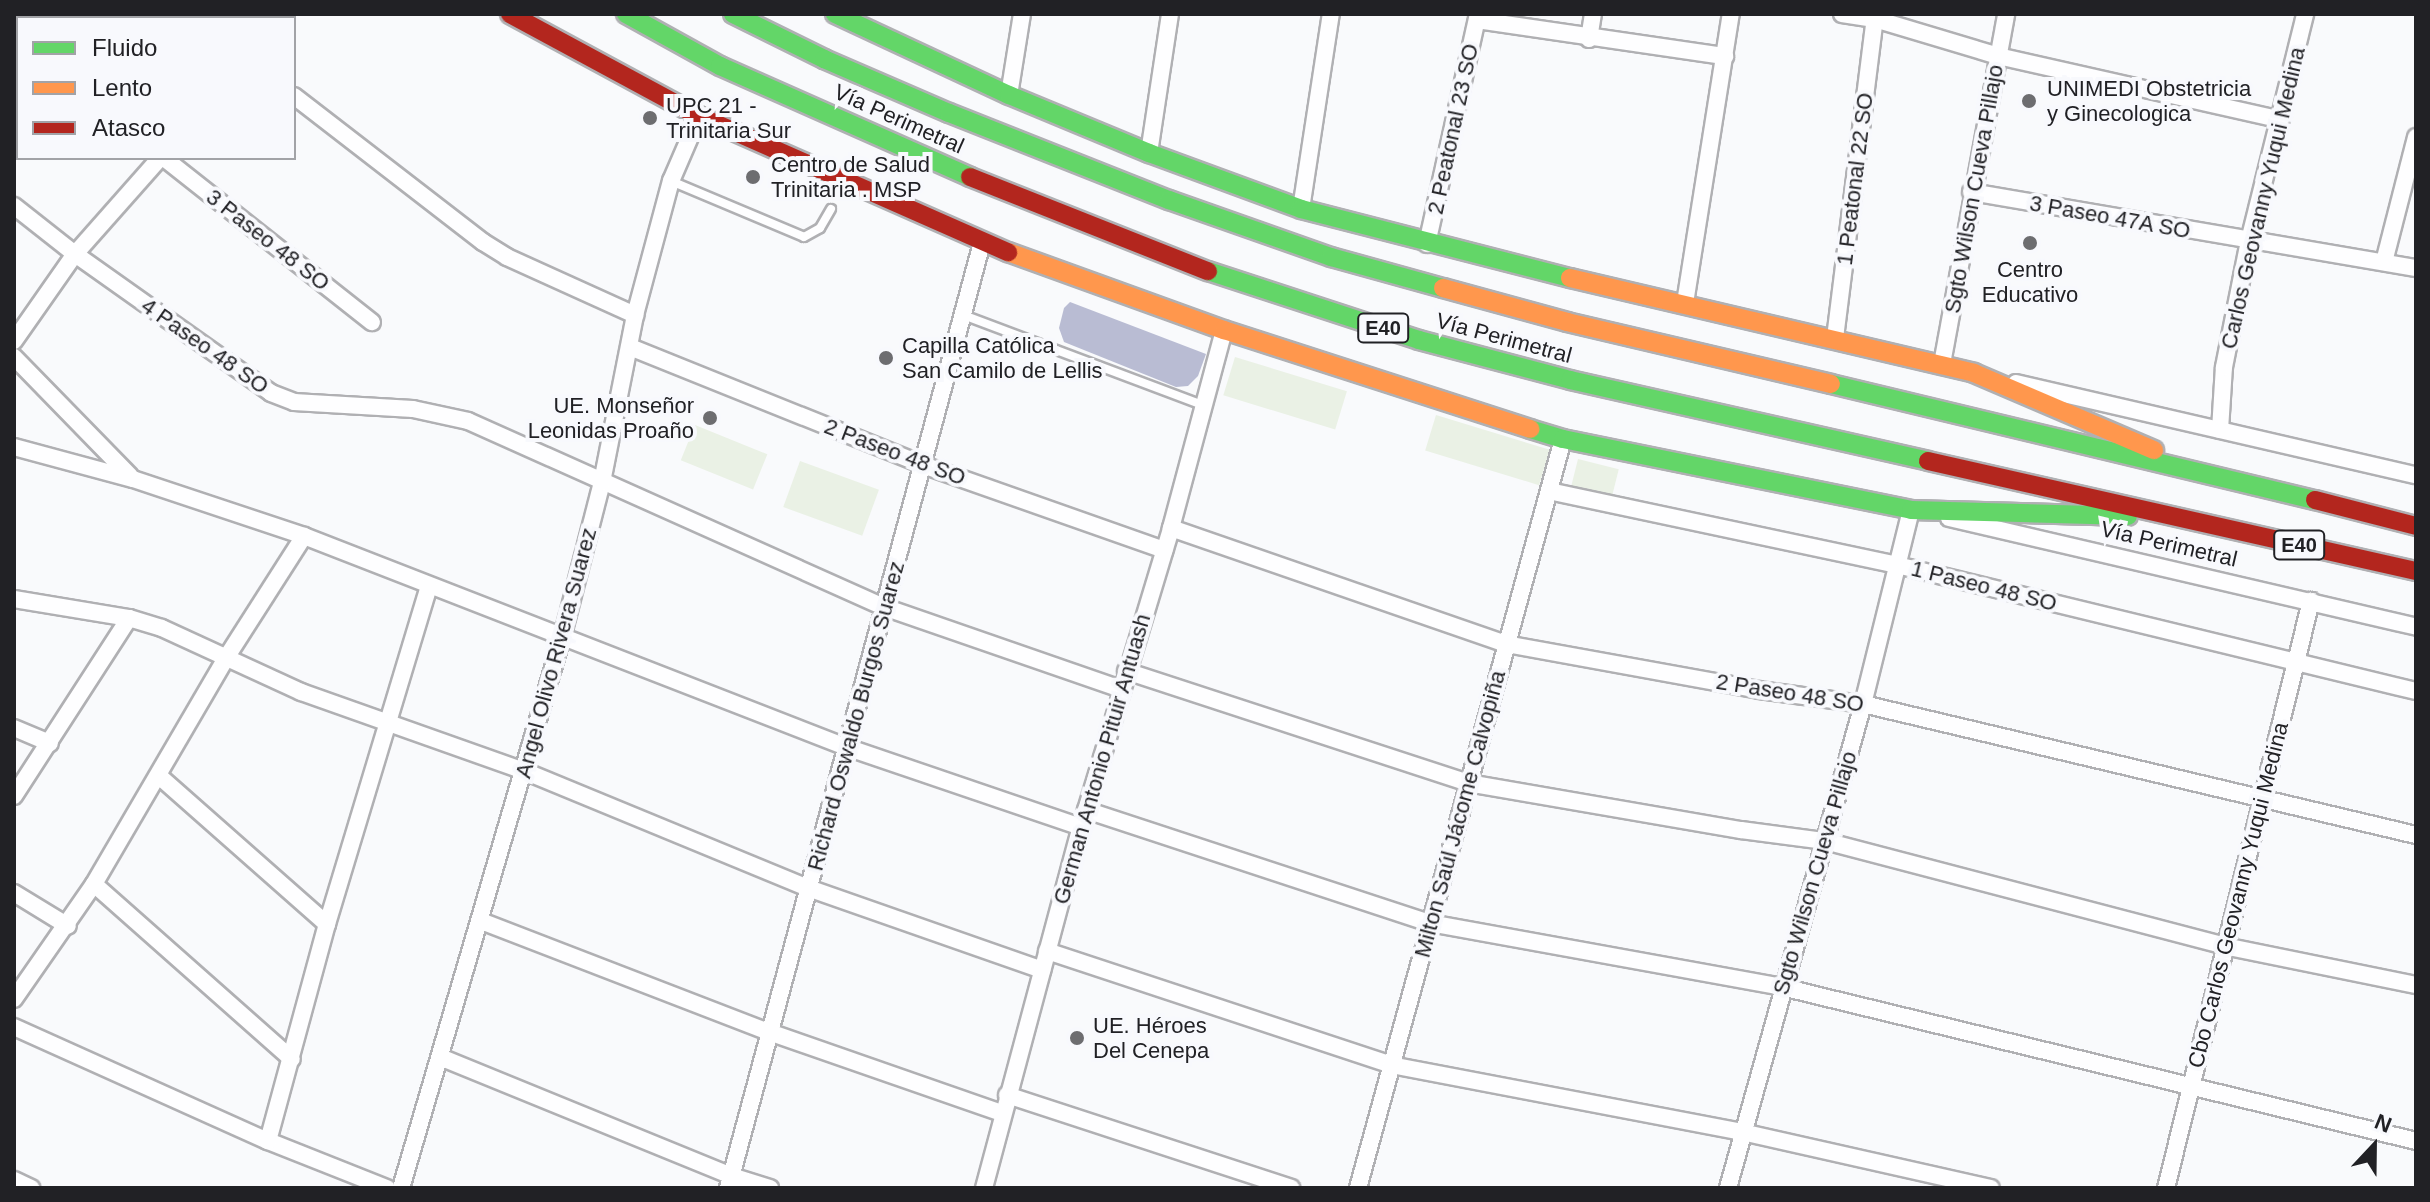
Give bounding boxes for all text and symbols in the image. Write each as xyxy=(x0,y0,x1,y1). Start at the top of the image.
legend xyxy=(16,16,296,160)
text: Fluido xyxy=(92,34,157,61)
street label: 2 Peatonal 23 SO xyxy=(1422,41,1484,217)
street label: Carlos Geovanny Yuqui Medina xyxy=(2215,44,2311,352)
street label: Sgto Wilson Cueva Pillajo xyxy=(1939,63,2009,315)
text: Lento xyxy=(92,74,152,101)
place label: UNIMEDI Obstetricia y Ginecologica xyxy=(2047,75,2251,126)
street label: Vía Perimetral xyxy=(830,79,968,159)
marker: UNIMEDI Obstetricia y Ginecologica xyxy=(2018,90,2040,112)
street label: 1 Peatonal 22 SO xyxy=(1831,91,1879,267)
place label: UPC 21 - Trinitaria Sur xyxy=(666,92,791,144)
marker: UPC 21 - Trinitaria Sur xyxy=(641,109,659,127)
text: Atasco xyxy=(92,114,165,141)
place label: Centro de Salud Trinitaria . MSP xyxy=(771,151,930,202)
marker: Centro de Salud Trinitaria . MSP xyxy=(742,166,764,188)
street label: 3 Paseo 48 SO xyxy=(201,184,335,296)
street label: 3 Paseo 47A SO xyxy=(2027,190,2193,244)
marker: Centro Educativo xyxy=(2021,234,2039,252)
place label: Centro Educativo xyxy=(1982,256,2078,308)
street label: 4 Paseo 48 SO xyxy=(136,292,274,400)
street label: Vía Perimetral xyxy=(1433,307,1575,369)
road number: E40 xyxy=(1357,312,1409,344)
place label: Capilla Católica San Camilo de Lellis xyxy=(902,332,1103,384)
marker: Capilla Católica San Camilo de Lellis xyxy=(877,349,895,367)
place label: UE. Monseñor Leonidas Proaño xyxy=(528,392,694,444)
marker: UE. Monseñor Leonidas Proaño xyxy=(701,409,719,427)
street label: 2 Paseo 48 SO xyxy=(821,413,969,491)
street label: Vía Perimetral xyxy=(2098,515,2240,573)
street label: Angel Olivo Rivera Suarez xyxy=(510,525,602,781)
road number: E40 xyxy=(2273,529,2325,561)
street label: 1 Paseo 48 SO xyxy=(1908,555,2060,617)
street label: Richard Oswaldo Burgos Suarez xyxy=(802,558,910,874)
street label: German Antonio Pituir Antuash xyxy=(1048,610,1156,908)
street label: Milton Saúl Jácome Calvopiña xyxy=(1409,668,1511,960)
street label: 2 Paseo 48 SO xyxy=(1714,668,1866,718)
street label: Cbo Carlos Geovanny Yuqui Medina xyxy=(2182,719,2294,1071)
street label: Sgto Wilson Cueva Pillajo xyxy=(1768,748,1862,998)
place label: UE. Héroes Del Cenepa xyxy=(1093,1012,1209,1064)
marker: UE. Héroes Del Cenepa xyxy=(1068,1029,1086,1047)
north arrow xyxy=(2334,1106,2414,1186)
text: N xyxy=(2371,1109,2395,1138)

